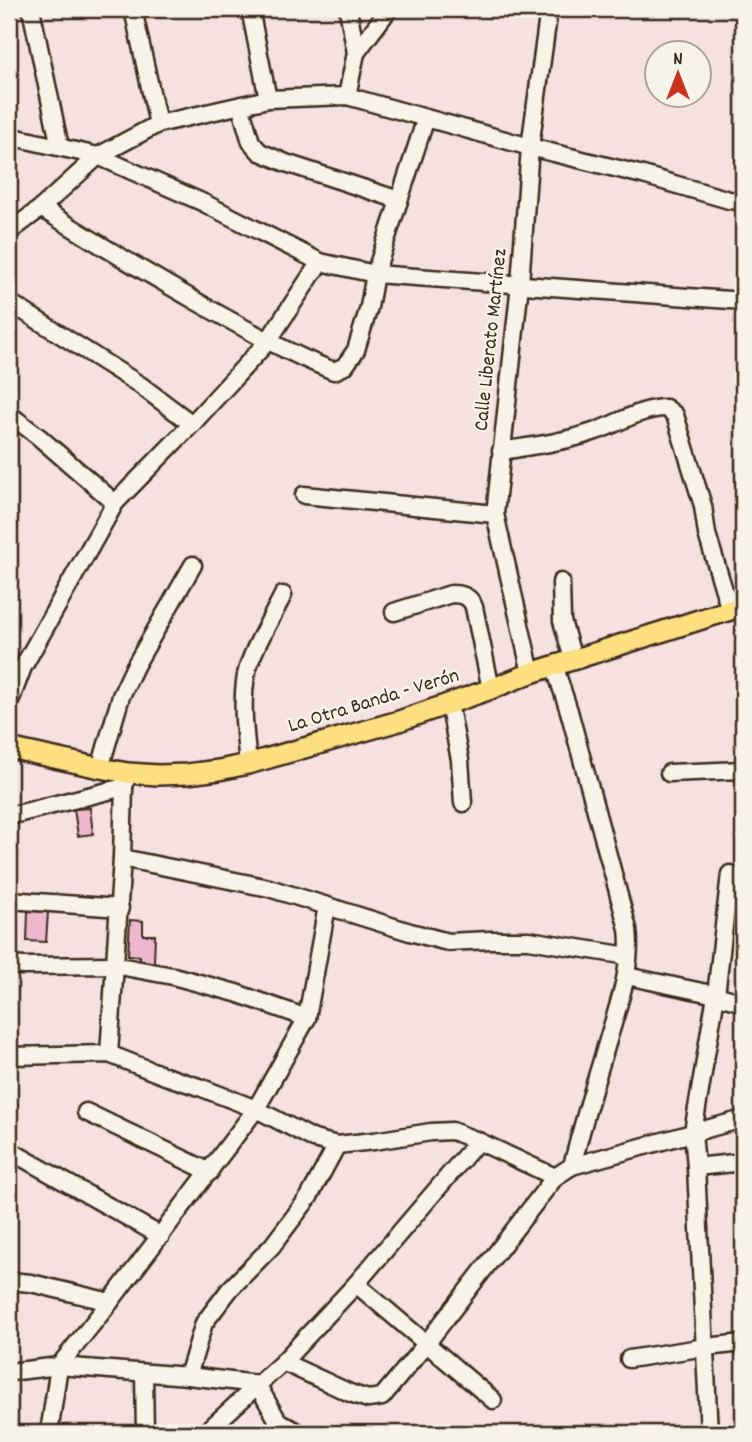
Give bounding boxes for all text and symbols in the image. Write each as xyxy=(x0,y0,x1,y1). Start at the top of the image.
north arrow xyxy=(644,38,714,108)
text: N xyxy=(673,47,683,74)
street label: Calle Liberato Martínez xyxy=(468,247,516,433)
street label: La Otra Banda - Verón xyxy=(285,662,463,742)

